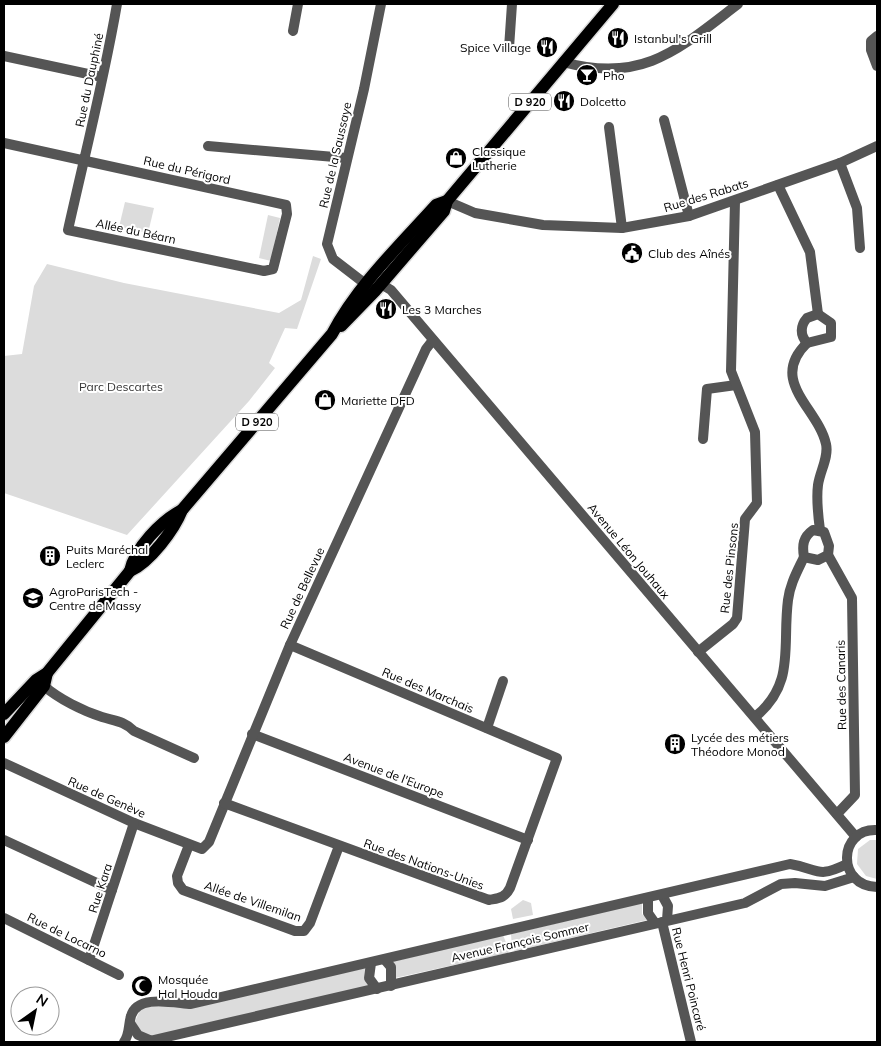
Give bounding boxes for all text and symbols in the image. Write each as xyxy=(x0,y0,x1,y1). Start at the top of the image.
restaurant icon: Istanbul's Grill xyxy=(606,26,630,50)
place label: Istanbul's Grill xyxy=(634,31,712,46)
street label: Rue du Dauphiné xyxy=(72,32,106,128)
restaurant icon: Spice Village xyxy=(535,35,559,59)
place label: Spice Village xyxy=(460,40,531,55)
bar icon: Pho xyxy=(575,63,599,87)
place label: Pho xyxy=(603,68,625,83)
restaurant icon: Dolcetto xyxy=(552,89,576,113)
road number: D 920 xyxy=(509,94,551,110)
place label: Dolcetto xyxy=(580,94,626,109)
street label: Rue de la Saussaye xyxy=(315,100,355,210)
place label: Classique Lutherie xyxy=(472,144,526,173)
shop icon: Classique Lutherie xyxy=(444,146,468,170)
street label: Rue du Périgord xyxy=(142,153,232,187)
street label: Rue des Rabats xyxy=(662,175,750,215)
street label: Allée du Béarn xyxy=(95,215,177,247)
public building icon: Club des Aînés xyxy=(620,241,644,265)
place label: Club des Aînés xyxy=(648,246,730,261)
restaurant icon: Les 3 Marches xyxy=(374,297,398,321)
place label: Les 3 Marches xyxy=(402,302,482,317)
park label: Parc Descartes xyxy=(79,379,163,394)
shop icon: Mariette DFD xyxy=(313,388,337,412)
place label: Mariette DFD xyxy=(341,393,415,408)
road number: D 920 xyxy=(236,414,278,431)
street label: Avenue Léon Jouhaux xyxy=(585,500,674,602)
street label: Rue des Pinsons xyxy=(717,522,741,614)
place label: Puits Maréchal Leclerc xyxy=(66,542,148,571)
building icon: Puits Maréchal Leclerc xyxy=(38,544,62,568)
street label: Rue de Bellevue xyxy=(277,545,327,631)
place label: AgroParisTech - Centre de Massy xyxy=(49,584,142,613)
school or university icon: AgroParisTech - Centre de Massy xyxy=(21,586,45,610)
street label: Rue des Canaris xyxy=(833,640,849,730)
street label: Rue des Marchais xyxy=(380,664,476,716)
place label: Lycée des métiers Théodore Monod xyxy=(691,730,789,759)
building icon: Lycée des métiers Théodore Monod xyxy=(663,732,687,756)
street label: Avenue de l'Europe xyxy=(342,749,446,801)
street label: Rue de Genève xyxy=(66,773,148,821)
street label: Rue des Nations-Unies xyxy=(362,835,486,893)
street label: Rue Kara xyxy=(85,861,115,915)
street label: Allée de Villemilan xyxy=(203,877,303,925)
street label: Rue de Locarno xyxy=(25,909,109,961)
street label: Avenue François Sommer xyxy=(450,919,591,965)
street label: Rue Henri Poincaré xyxy=(669,926,709,1032)
place label: Mosquée Hal Houda xyxy=(158,972,218,1001)
mosque icon: Mosquée Hal Houda xyxy=(130,974,154,998)
north arrow xyxy=(10,986,60,1036)
text: N xyxy=(33,990,51,1011)

